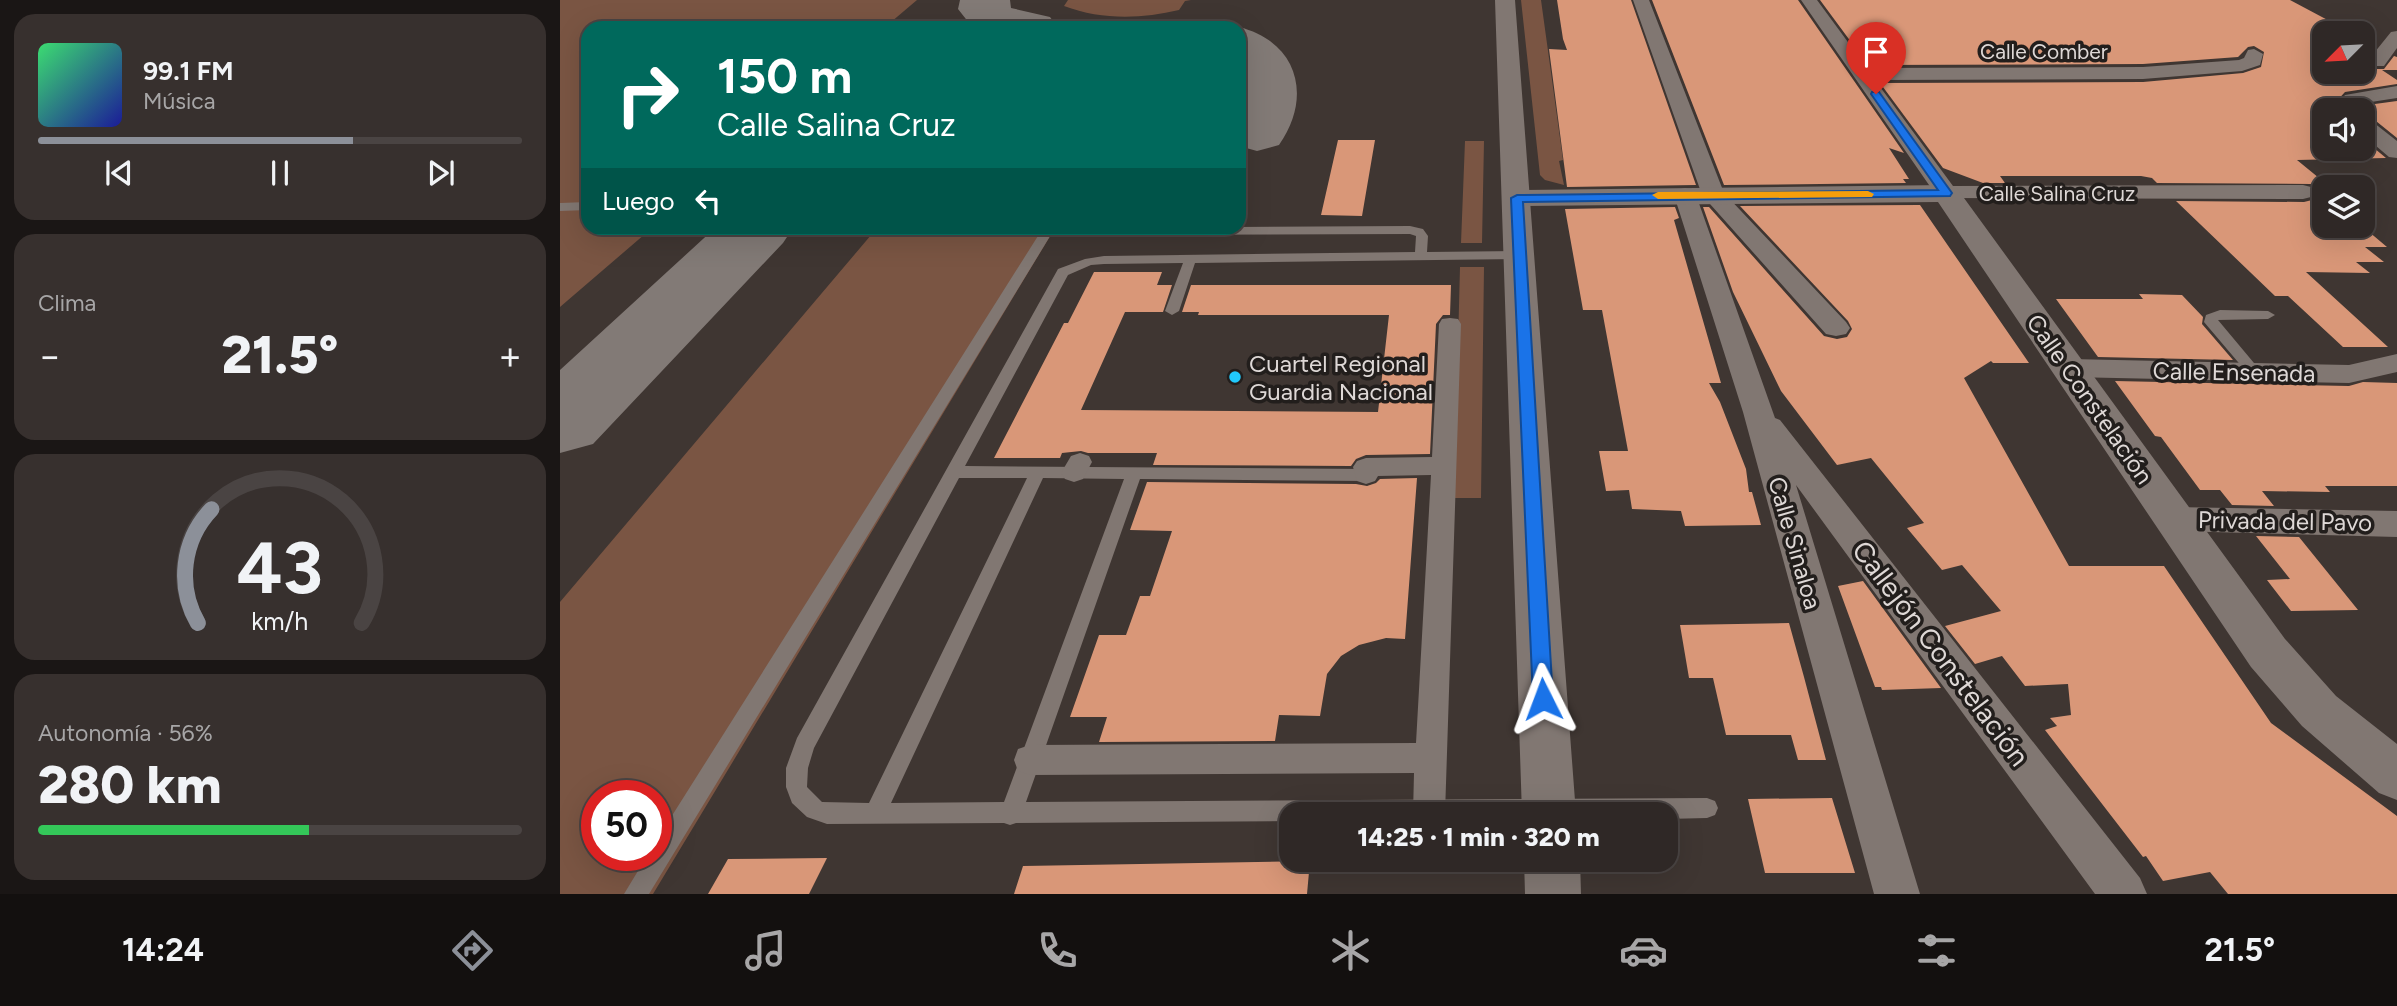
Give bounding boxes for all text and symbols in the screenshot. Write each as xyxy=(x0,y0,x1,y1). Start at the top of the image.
north arrow xyxy=(2312,21,2375,84)
map controls xyxy=(2312,21,2375,238)
pin xyxy=(1846,22,1906,94)
icon: arrive xyxy=(1857,33,1895,71)
street label: Calle Comber xyxy=(1980,39,2108,64)
text: 150 m xyxy=(717,46,852,105)
icon: right xyxy=(602,49,693,140)
text: 99.1 FM xyxy=(143,55,233,87)
text: Música xyxy=(143,87,216,115)
button: sound xyxy=(2312,98,2375,161)
text: Calle Salina Cruz xyxy=(717,106,956,144)
icon: previous xyxy=(100,154,138,192)
icon: pause xyxy=(261,154,299,192)
icon: next xyxy=(422,154,460,192)
button: layers xyxy=(2312,175,2375,238)
street label: Calle Salina Cruz xyxy=(1979,181,2135,206)
icon: left xyxy=(689,182,727,220)
text: Luego xyxy=(602,185,675,217)
text: Clima xyxy=(38,289,96,317)
street label: Calle Constelación xyxy=(2021,309,2159,489)
text: 21.5° xyxy=(222,324,338,386)
text: − xyxy=(38,333,62,379)
text: + xyxy=(498,333,522,379)
place label: Cuartel Regional Guardia Nacional xyxy=(1249,349,1433,406)
street label: Calle Ensenada xyxy=(2152,356,2316,388)
marker: Cuartel Regional Guardia Nacional xyxy=(1227,369,1243,385)
street label: Calle Sinaloa xyxy=(1762,473,1828,613)
street label: Privada del Pavo xyxy=(2198,505,2372,537)
text: 43 xyxy=(237,524,323,611)
street label: Callejón Constelación xyxy=(1845,534,2037,772)
text: km/h xyxy=(251,606,309,636)
position arrow xyxy=(1506,662,1580,736)
text: Autonomía · 56% xyxy=(38,719,213,747)
text: 280 km xyxy=(38,754,221,816)
speed limit sign: 50 xyxy=(581,780,672,871)
text: 14:25 · 1 min · 320 m xyxy=(1357,821,1600,853)
icon: directions xyxy=(448,926,497,975)
icon: music xyxy=(741,926,790,975)
icon: phone xyxy=(1033,926,1082,975)
icon: climate xyxy=(1326,926,1375,975)
icon: car xyxy=(1619,926,1668,975)
icon: filters xyxy=(1912,926,1961,975)
text: 14:24 xyxy=(122,931,204,969)
text: 21.5° xyxy=(2204,931,2275,969)

